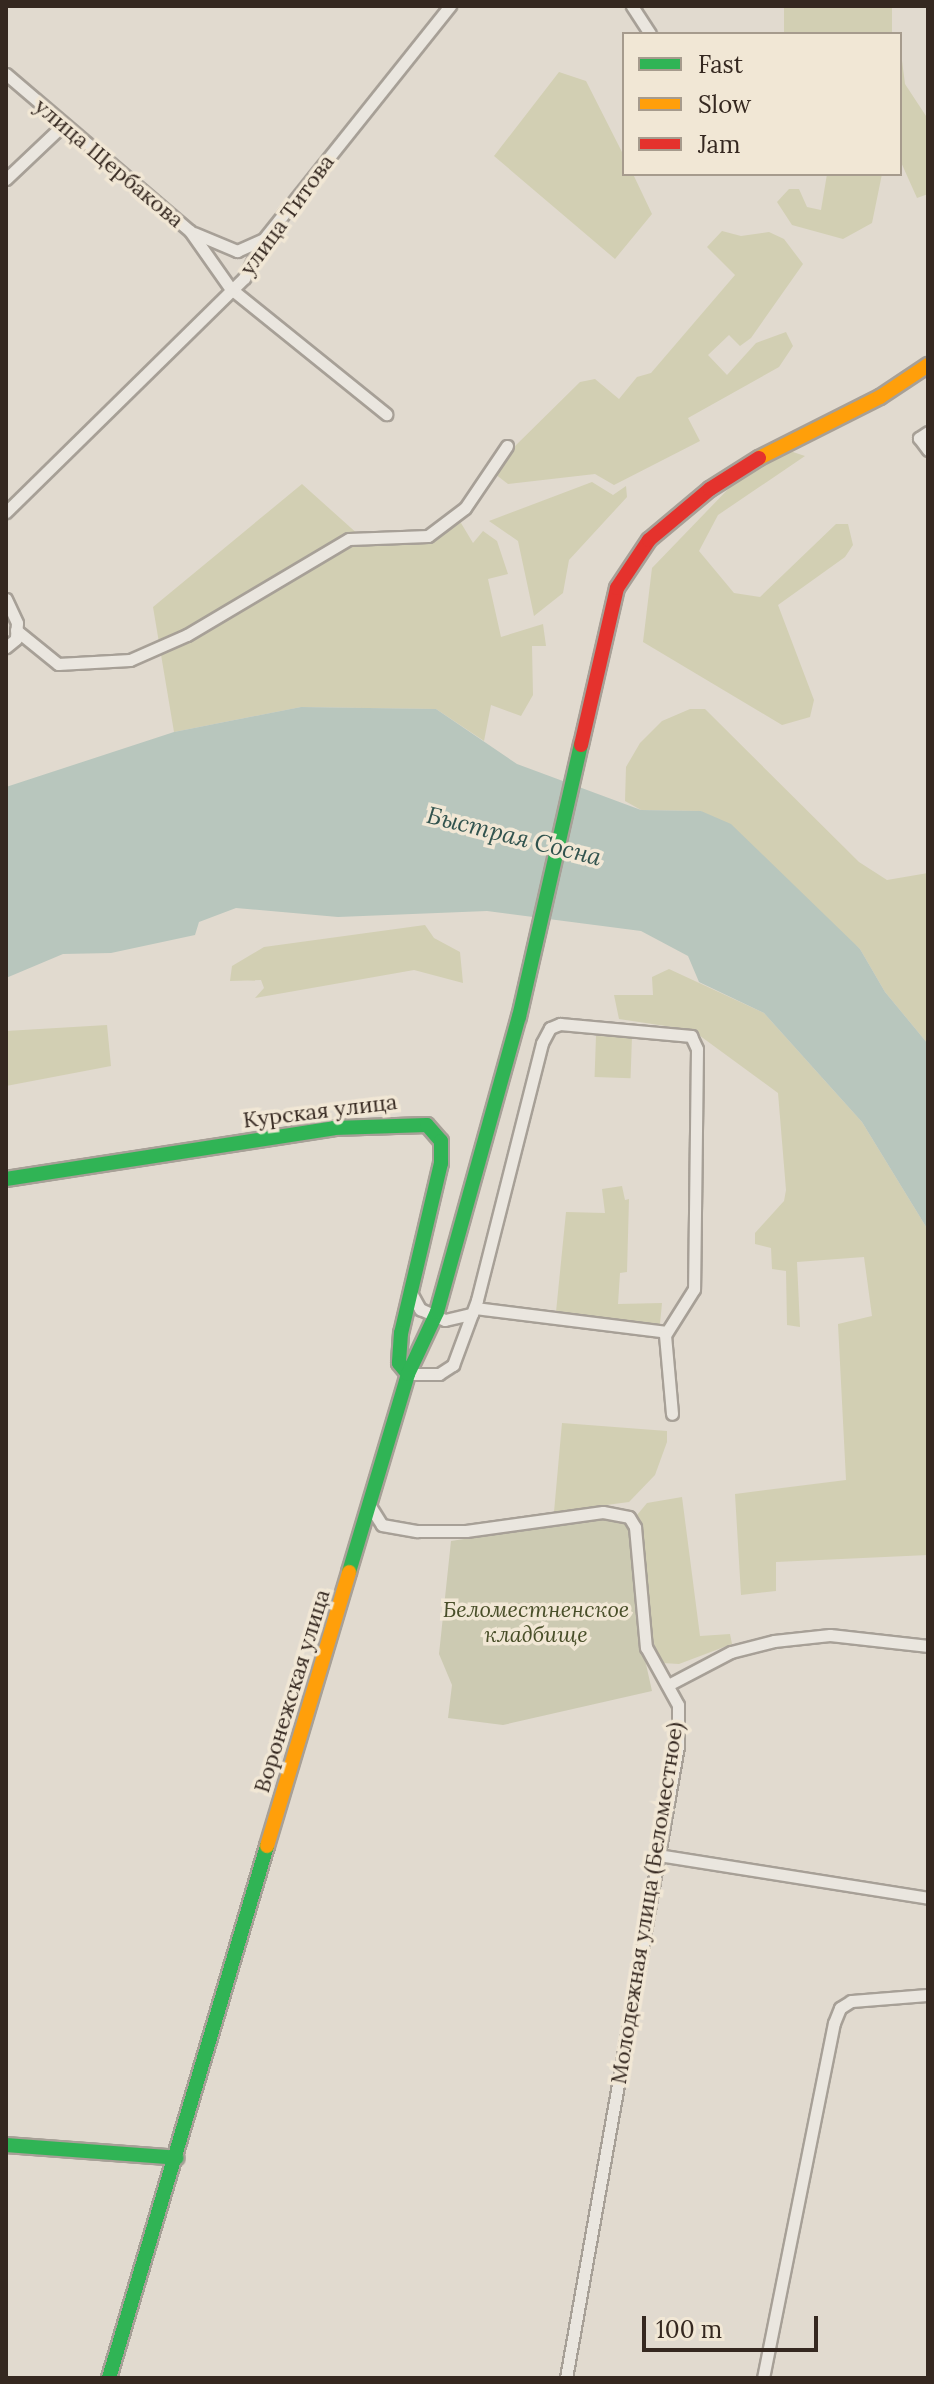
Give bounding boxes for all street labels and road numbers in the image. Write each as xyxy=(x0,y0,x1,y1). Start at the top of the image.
street label: улица Щербакова xyxy=(29,93,189,233)
street label: улица Титова xyxy=(234,149,340,281)
street label: Курская улица xyxy=(241,1088,399,1134)
street label: Воронежская улица xyxy=(249,1586,335,1796)
street label: Молодежная улица (Беломестное) xyxy=(605,1720,689,2086)

